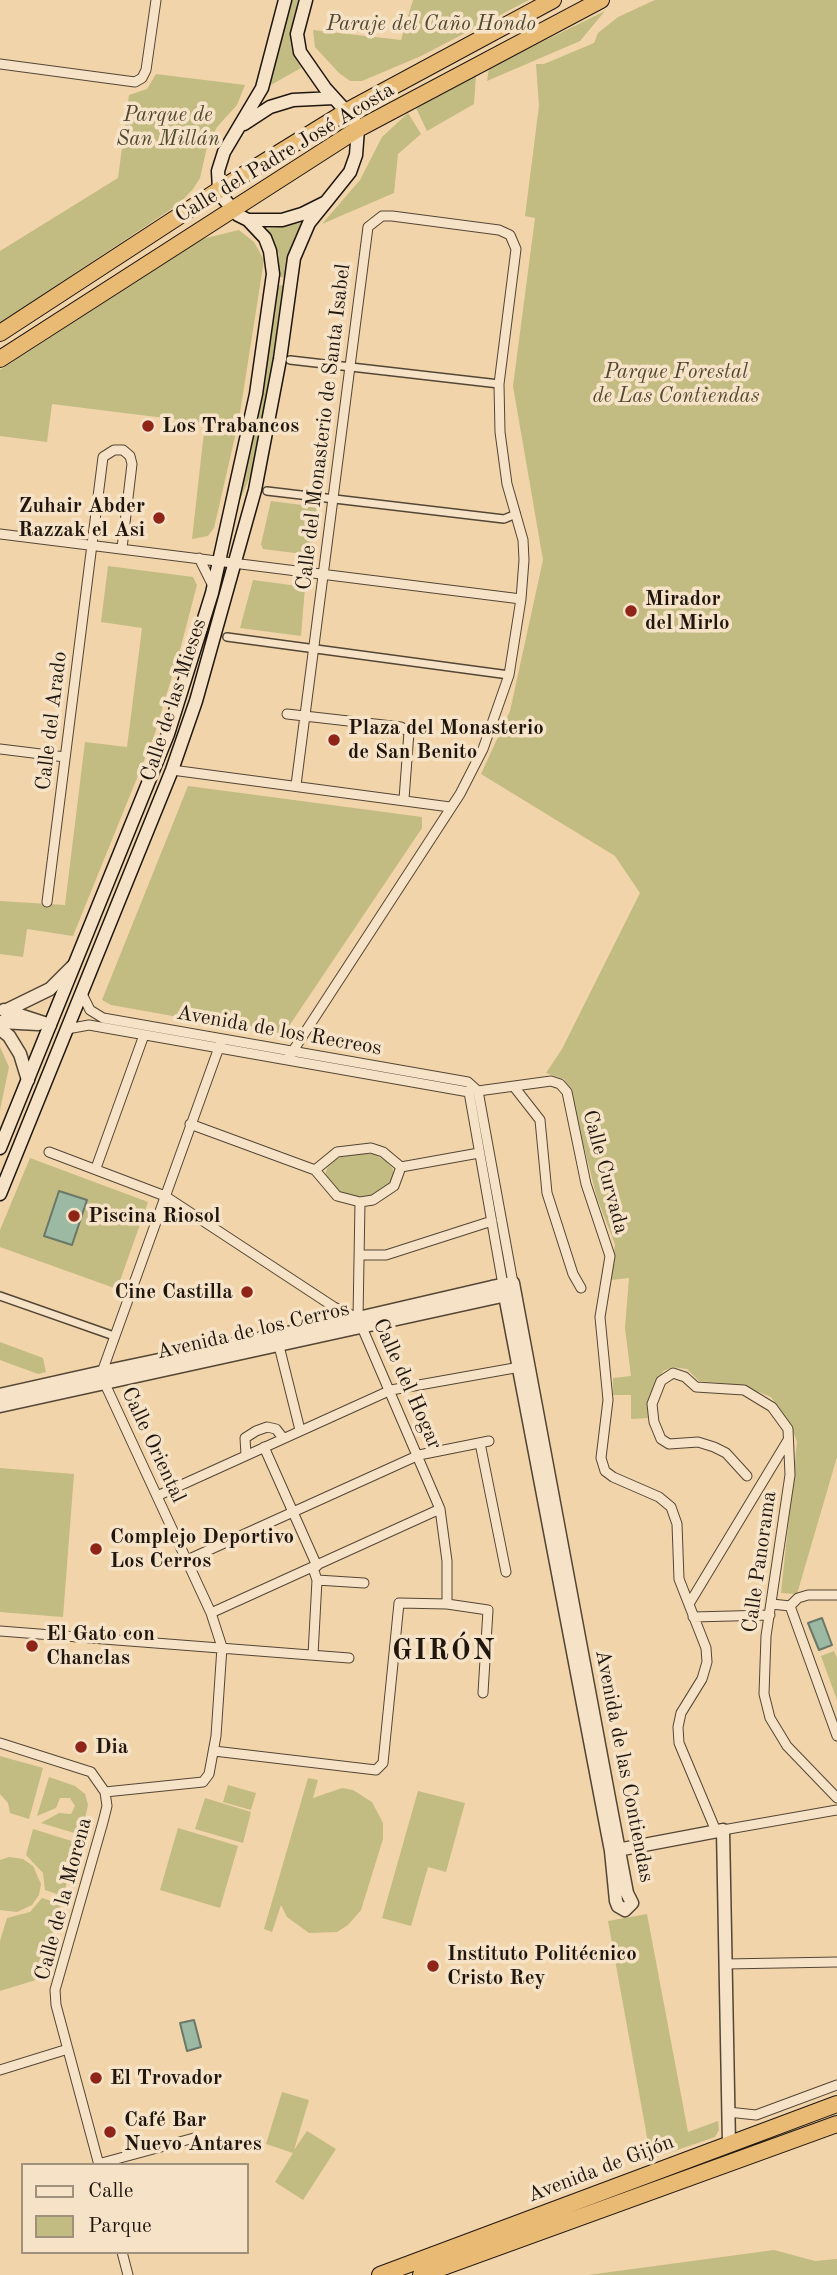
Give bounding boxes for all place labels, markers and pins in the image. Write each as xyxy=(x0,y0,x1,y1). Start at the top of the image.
place label: Los Trabancos xyxy=(162,413,299,439)
marker: Los Trabancos xyxy=(140,418,156,434)
place label: Zuhair Abder Razzak el Asi xyxy=(18,493,145,543)
marker: Zuhair Abder Razzak el Asi xyxy=(151,510,167,526)
place label: Mirador del Mirlo xyxy=(645,586,730,636)
marker: Mirador del Mirlo xyxy=(623,603,639,619)
place label: Plaza del Monasterio de San Benito xyxy=(348,715,544,765)
marker: Plaza del Monasterio de San Benito xyxy=(326,732,342,748)
place label: Piscina Riosol xyxy=(88,1203,220,1229)
marker: Piscina Riosol xyxy=(66,1208,82,1224)
place label: Cine Castilla xyxy=(114,1279,233,1305)
marker: Cine Castilla xyxy=(239,1284,255,1300)
place label: Complejo Deportivo Los Cerros xyxy=(110,1524,294,1574)
marker: Complejo Deportivo Los Cerros xyxy=(88,1541,104,1557)
place label: El Gato con Chanclas xyxy=(46,1621,155,1671)
marker: El Gato con Chanclas xyxy=(24,1638,40,1654)
place label: Dia xyxy=(95,1734,128,1760)
marker: Dia xyxy=(73,1739,89,1755)
place label: Instituto Politécnico Cristo Rey xyxy=(447,1941,637,1991)
marker: Instituto Politécnico Cristo Rey xyxy=(425,1958,441,1974)
place label: El Trovador xyxy=(110,2065,222,2091)
marker: El Trovador xyxy=(88,2070,104,2086)
place label: Café Bar Nuevo Antares xyxy=(124,2107,262,2157)
marker: Café Bar Nuevo Antares xyxy=(102,2124,118,2140)

